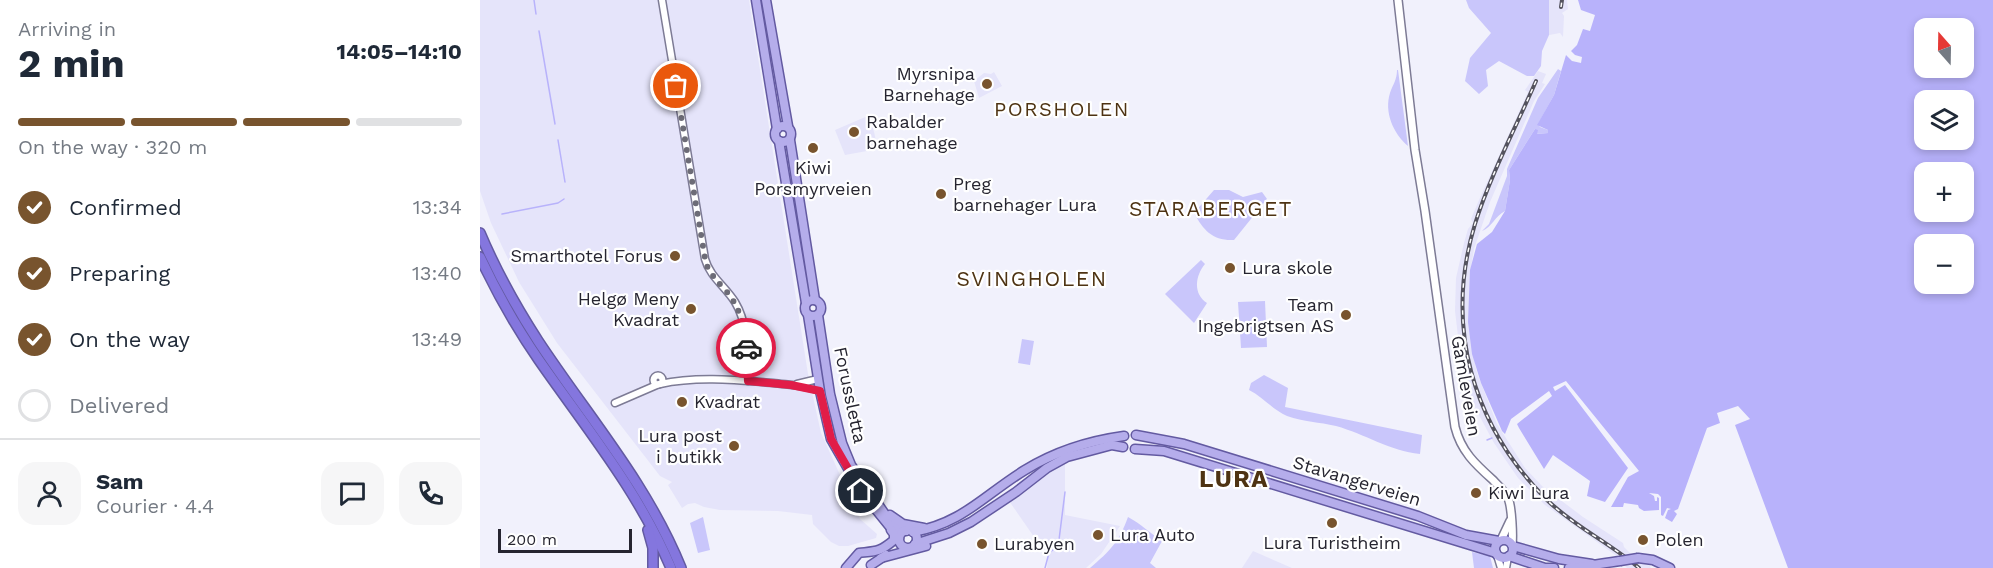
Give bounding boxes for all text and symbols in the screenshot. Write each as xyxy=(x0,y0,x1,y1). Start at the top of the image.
text: Arriving in xyxy=(18,17,116,41)
north arrow xyxy=(1914,18,1974,78)
map controls xyxy=(1914,18,1974,294)
text: 14:05–14:10 xyxy=(336,39,462,64)
text: 2 min xyxy=(18,41,125,86)
pin xyxy=(650,60,701,111)
place label: Myrsnipa Barnehage xyxy=(883,63,975,105)
icon: bag xyxy=(659,69,692,102)
marker: Myrsnipa Barnehage xyxy=(980,77,994,91)
button: layers xyxy=(1914,90,1974,150)
district label: PORSHOLEN xyxy=(994,97,1130,121)
place label: Rabalder barnehage xyxy=(866,111,958,153)
marker: Rabalder barnehage xyxy=(847,125,861,139)
text: On the way · 320 m xyxy=(18,135,207,159)
marker: Kiwi Porsmyrveien xyxy=(806,141,820,155)
place label: Kiwi Porsmyrveien xyxy=(754,157,872,199)
button: + xyxy=(1914,162,1974,222)
place label: Preg barnehager Lura xyxy=(953,173,1097,215)
marker: Preg barnehager Lura xyxy=(934,187,948,201)
icon: check xyxy=(18,191,51,224)
text: Confirmed xyxy=(69,195,182,220)
text: 13:34 xyxy=(413,195,462,219)
district label: STARABERGET xyxy=(1129,196,1293,221)
button: − xyxy=(1914,234,1974,294)
place label: Smarthotel Forus xyxy=(510,245,663,266)
marker: Smarthotel Forus xyxy=(668,249,682,263)
icon: check xyxy=(18,257,51,290)
place label: Lura skole xyxy=(1242,257,1333,278)
text: Preparing xyxy=(69,261,170,286)
text: 13:40 xyxy=(412,261,462,285)
marker: Lura skole xyxy=(1223,261,1237,275)
district label: SVINGHOLEN xyxy=(956,266,1108,291)
place label: Helgø Meny Kvadrat xyxy=(578,288,680,330)
place label: Team Ingebrigtsen AS xyxy=(1197,294,1334,336)
marker: Helgø Meny Kvadrat xyxy=(684,302,698,316)
marker: Team Ingebrigtsen AS xyxy=(1339,308,1353,322)
courier xyxy=(716,318,776,378)
icon: check xyxy=(18,323,51,356)
text: On the way xyxy=(69,327,190,352)
text: 13:49 xyxy=(412,327,462,351)
icon: car xyxy=(730,332,763,365)
street label: Gamleveien xyxy=(1447,334,1486,438)
street label: Forussletta xyxy=(830,345,871,445)
place label: Kvadrat xyxy=(694,391,760,412)
text: Delivered xyxy=(69,393,169,418)
marker: Kvadrat xyxy=(675,395,689,409)
place label: Lura post i butikk xyxy=(638,425,722,467)
marker: Lura post i butikk xyxy=(727,439,741,453)
street label: Stavangerveien xyxy=(1291,451,1424,510)
button: person xyxy=(18,462,81,525)
button: chat xyxy=(321,462,384,525)
button: phone xyxy=(399,462,462,525)
pin xyxy=(835,465,886,516)
district label: LURA xyxy=(1199,465,1269,493)
text: Sam xyxy=(96,469,144,494)
icon: home xyxy=(844,474,877,507)
place label: Kiwi Lura xyxy=(1488,482,1570,503)
marker: Kiwi Lura xyxy=(1469,486,1483,500)
text: Courier · 4.4 xyxy=(96,494,214,518)
marker: Lura Turistheim xyxy=(1325,516,1339,530)
place label: Lura Auto xyxy=(1110,524,1195,545)
scale bar xyxy=(498,526,632,554)
marker: Lura Auto xyxy=(1091,528,1105,542)
place label: Polen xyxy=(1655,529,1704,550)
text: 200 m xyxy=(507,530,557,549)
place label: Lura Turistheim xyxy=(1263,532,1401,553)
place label: Lurabyen xyxy=(994,533,1075,554)
marker: Polen xyxy=(1636,533,1650,547)
marker: Lurabyen xyxy=(975,537,989,551)

